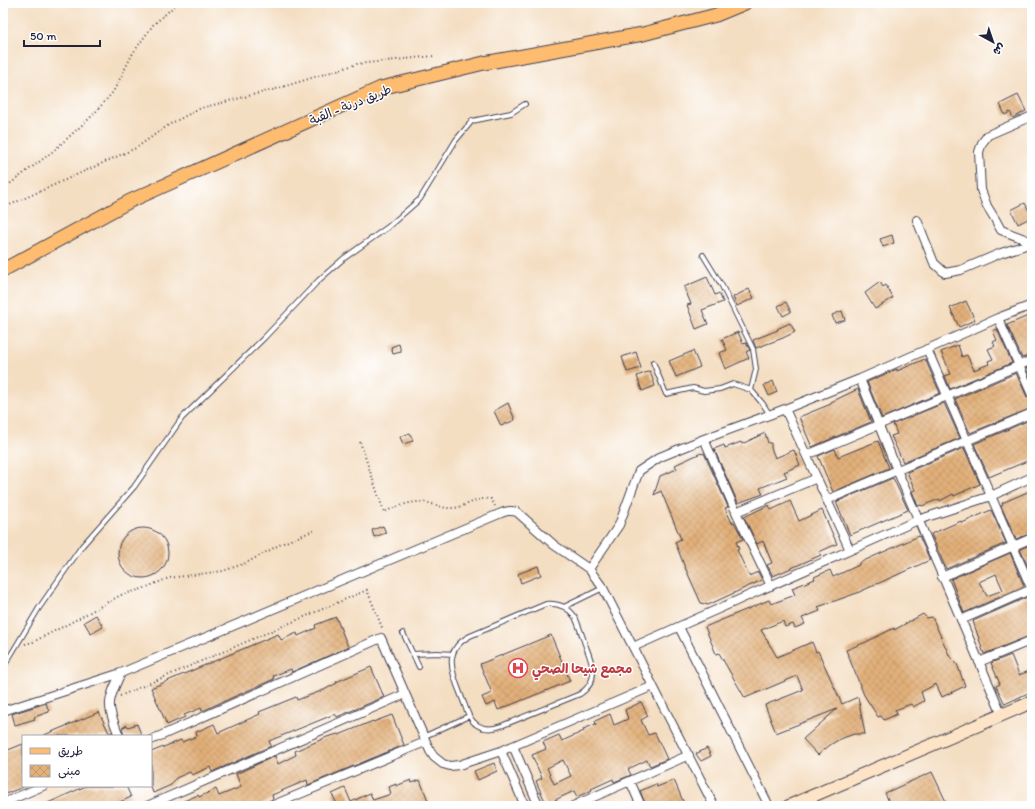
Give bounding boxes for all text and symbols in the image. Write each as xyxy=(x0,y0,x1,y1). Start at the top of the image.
scale bar xyxy=(24,22,100,48)
north arrow xyxy=(973,22,1013,62)
text: 50 m xyxy=(30,29,56,43)
text: ش xyxy=(990,40,1008,58)
street label: طريق درنة - القبة xyxy=(307,81,394,129)
hospital icon: مجمع شيحا الصحي xyxy=(507,657,529,679)
place label: مجمع شيحا الصحي xyxy=(532,661,632,681)
legend xyxy=(22,735,152,787)
text: طريق xyxy=(58,744,83,758)
text: مبنى xyxy=(58,764,81,779)

